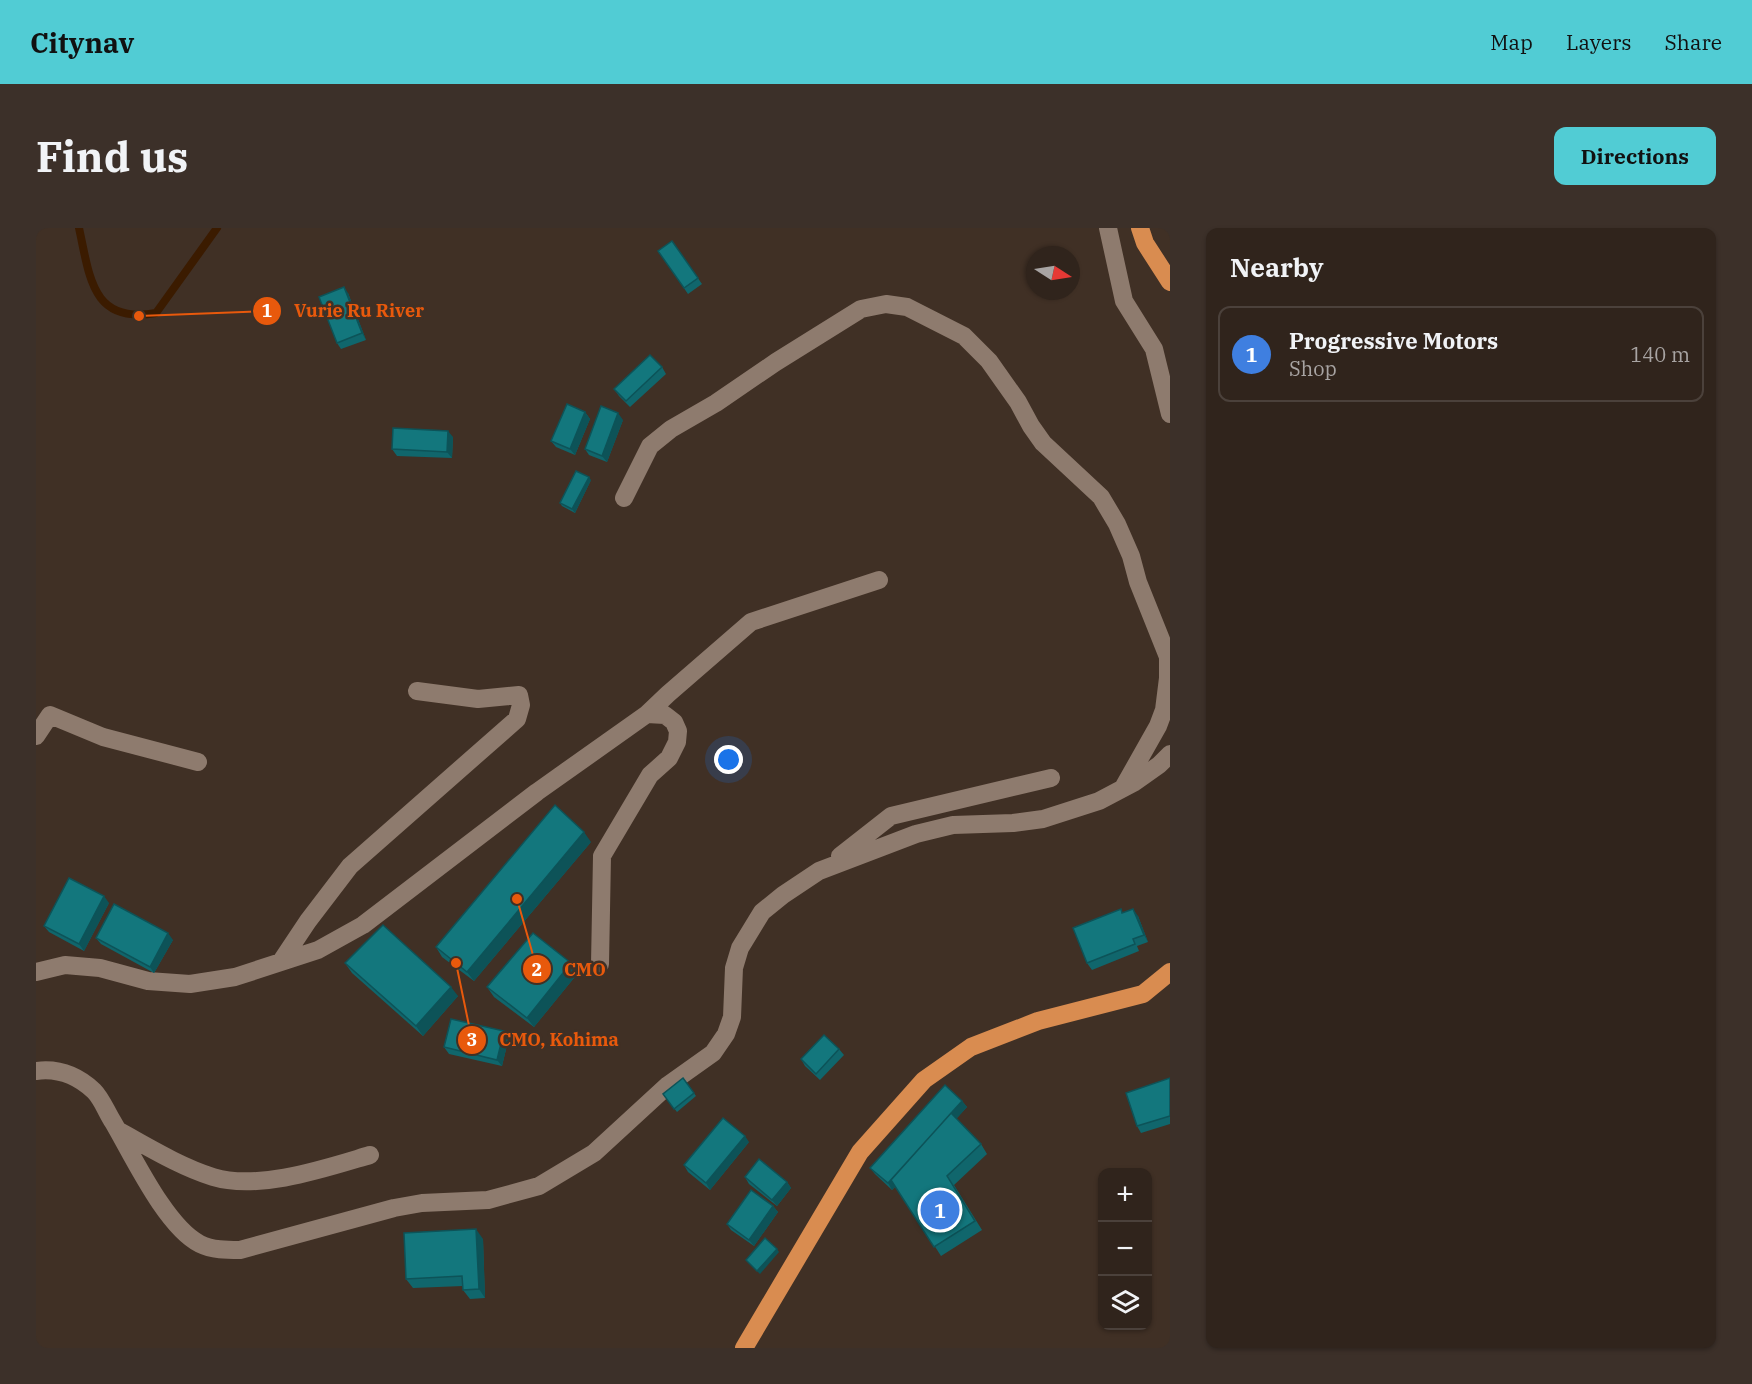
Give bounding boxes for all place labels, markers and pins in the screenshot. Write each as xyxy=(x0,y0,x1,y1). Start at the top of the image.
callout: Vurie Ru River xyxy=(252,293,436,329)
callout: CMO xyxy=(522,951,618,987)
callout: CMO, Kohima xyxy=(457,1022,631,1058)
pin: 1 xyxy=(920,1188,960,1232)

